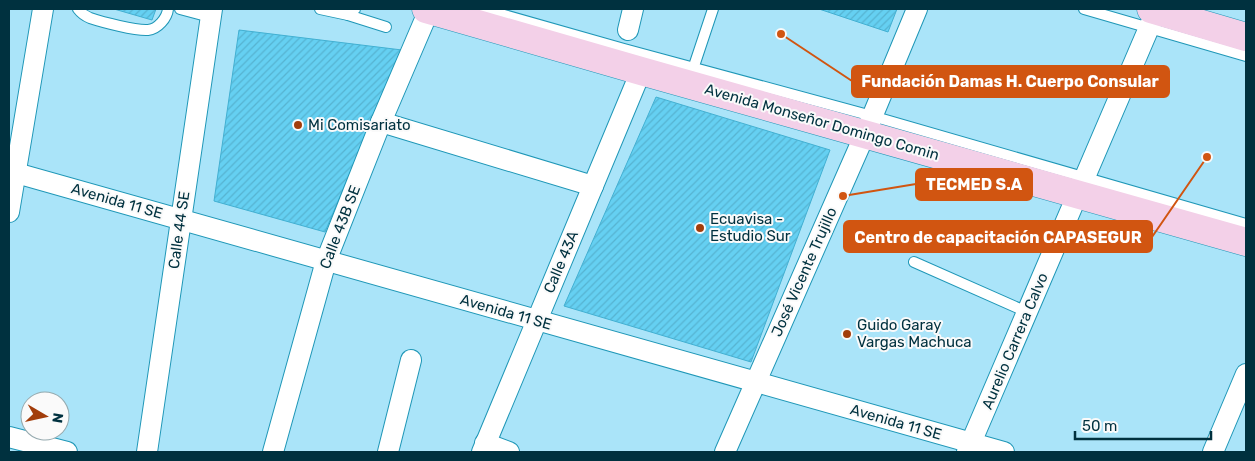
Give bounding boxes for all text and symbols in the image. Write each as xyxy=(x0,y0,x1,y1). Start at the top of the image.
callout: Fundación Damas H. Cuerpo Consular xyxy=(852,66,1169,97)
text: Fundación Damas H. Cuerpo Consular xyxy=(861,72,1160,91)
street label: Avenida Monseñor Domingo Comin xyxy=(703,80,941,164)
place label: Mi Comisariato xyxy=(308,116,411,134)
marker: Mi Comisariato xyxy=(292,119,304,131)
callout: TECMED S.A xyxy=(916,169,1032,200)
text: TECMED S.A xyxy=(926,175,1023,194)
street label: Avenida 11 SE xyxy=(69,179,165,223)
street label: Calle 43B SE xyxy=(316,183,364,271)
street label: Calle 44 SE xyxy=(165,190,193,270)
street label: José Vicente Trujillo xyxy=(767,205,841,339)
place label: Ecuavisa - Estudio Sur xyxy=(710,210,791,245)
callout: Centro de capacitación CAPASEGUR xyxy=(844,221,1152,252)
marker: Ecuavisa - Estudio Sur xyxy=(694,222,706,234)
street label: Calle 43A xyxy=(540,228,582,296)
text: Centro de capacitación CAPASEGUR xyxy=(854,228,1142,247)
street label: Aurelio Carrera Calvo xyxy=(978,270,1052,412)
street label: Avenida 11 SE xyxy=(458,290,554,334)
place label: Guido Garay Vargas Machuca xyxy=(857,316,972,351)
marker: Guido Garay Vargas Machuca xyxy=(841,328,853,340)
north arrow xyxy=(20,391,70,441)
street label: Avenida 11 SE xyxy=(848,400,944,444)
scale bar xyxy=(1075,408,1211,440)
text: N xyxy=(48,412,67,424)
text: 50 m xyxy=(1082,417,1117,435)

